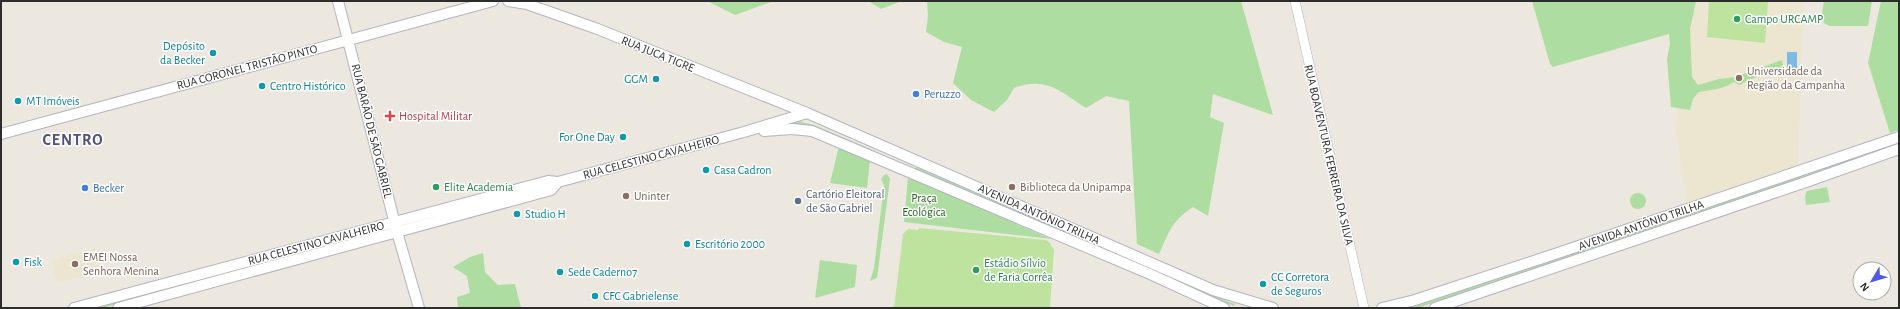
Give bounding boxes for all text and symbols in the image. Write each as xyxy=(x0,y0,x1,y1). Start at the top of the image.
place label: Campo URCAMP xyxy=(1745,13,1823,25)
marker: Campo URCAMP xyxy=(1732,14,1742,24)
street label: RUA JUCA TIGRE xyxy=(620,34,696,74)
place label: Depósito da Becker xyxy=(160,40,205,66)
street label: RUA CORONEL TRISTÃO PINTO xyxy=(175,40,319,92)
marker: Depósito da Becker xyxy=(208,48,218,58)
street label: RUA BARÃO DE SÃO GABRIEL xyxy=(350,62,396,199)
street label: RUA BOAVENTURA FERREIRA DA SILVA xyxy=(1302,64,1356,246)
place label: Universidade da Região da Campanha xyxy=(1747,65,1846,91)
place label: GGM xyxy=(624,73,648,85)
marker: Universidade da Região da Campanha xyxy=(1734,73,1744,83)
marker: GGM xyxy=(651,74,661,84)
place label: Centro Histórico xyxy=(270,80,346,92)
marker: Centro Histórico xyxy=(257,81,267,91)
place label: Peruzzo xyxy=(924,88,961,100)
marker: Peruzzo xyxy=(911,89,921,99)
place label: MT Imóveis xyxy=(26,95,80,107)
marker: MT Imóveis xyxy=(13,96,23,106)
marker: Hospital Militar xyxy=(384,110,396,122)
place label: Hospital Militar xyxy=(399,110,472,122)
place label: For One Day xyxy=(559,131,615,144)
district label: CENTRO xyxy=(43,132,103,148)
marker: For One Day xyxy=(618,132,628,142)
street label: RUA CELESTINO CAVALHEIRO xyxy=(582,133,721,181)
place label: Casa Cadron xyxy=(714,164,772,176)
marker: Casa Cadron xyxy=(701,165,711,175)
place label: Elite Academia xyxy=(444,181,514,193)
street label: AVENIDA ANTÔNIO TRILHA xyxy=(976,181,1102,246)
place label: Biblioteca da Unipampa xyxy=(1020,181,1132,193)
place label: Becker xyxy=(93,182,124,194)
marker: Elite Academia xyxy=(431,182,441,192)
marker: Biblioteca da Unipampa xyxy=(1007,182,1017,192)
marker: Becker xyxy=(80,183,90,193)
place label: Cartório Eleitoral de São Gabriel xyxy=(806,188,885,214)
place label: Uninter xyxy=(634,190,670,202)
marker: Uninter xyxy=(621,191,631,201)
park label: Praça Ecológica xyxy=(902,192,946,218)
marker: Cartório Eleitoral de São Gabriel xyxy=(793,196,803,206)
street label: AVENIDA ANTÔNIO TRILHA xyxy=(1576,197,1705,252)
place label: Studio H xyxy=(525,208,566,220)
marker: Studio H xyxy=(512,209,522,219)
street label: RUA CELESTINO CAVALHEIRO xyxy=(247,219,386,267)
place label: Escritório 2000 xyxy=(695,238,765,250)
marker: Escritório 2000 xyxy=(682,239,692,249)
place label: EMEI Nossa Senhora Menina xyxy=(83,251,159,277)
place label: Fisk xyxy=(24,256,43,268)
marker: Fisk xyxy=(11,257,21,267)
place label: Estádio Sílvio de Faria Corrêa xyxy=(984,257,1053,283)
marker: EMEI Nossa Senhora Menina xyxy=(70,259,80,269)
north arrow xyxy=(1852,261,1892,301)
marker: Estádio Sílvio de Faria Corrêa xyxy=(971,265,981,275)
place label: Sede Caderno7 xyxy=(568,266,637,278)
marker: Sede Caderno7 xyxy=(555,267,565,277)
place label: CC Corretora de Seguros xyxy=(1271,271,1330,297)
marker: CC Corretora de Seguros xyxy=(1258,279,1268,289)
text: N xyxy=(1858,280,1871,293)
place label: CFC Gabrielense xyxy=(603,290,678,302)
marker: CFC Gabrielense xyxy=(590,291,600,301)

